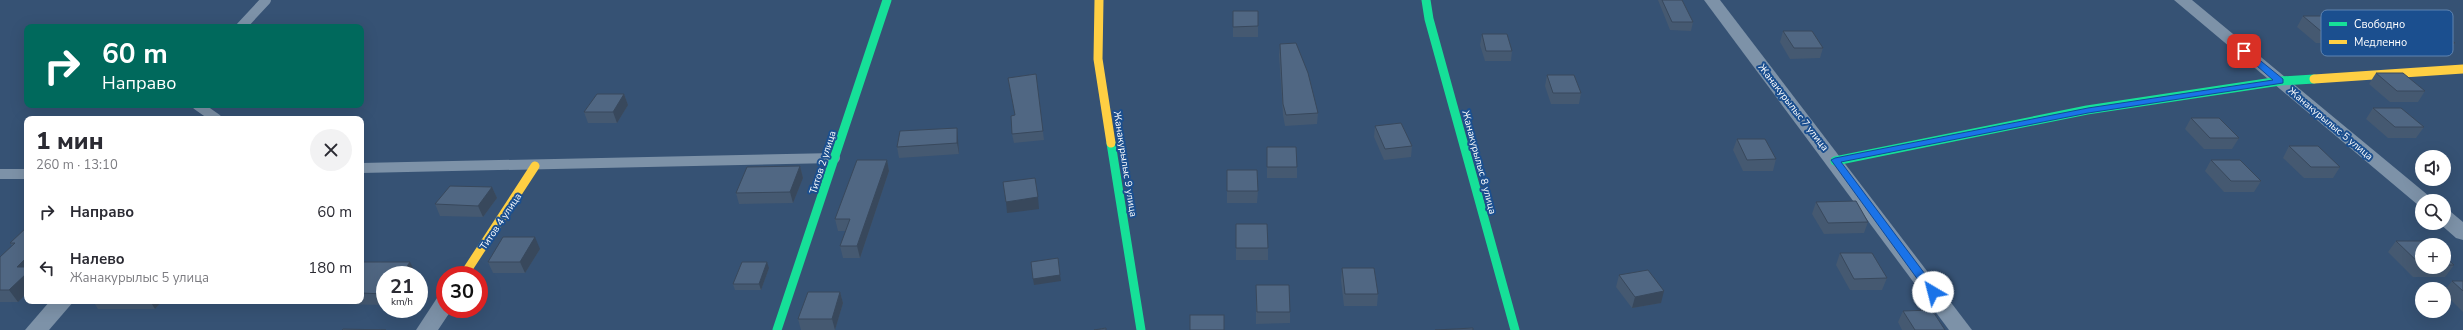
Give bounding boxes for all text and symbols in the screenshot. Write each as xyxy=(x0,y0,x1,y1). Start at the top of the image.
legend xyxy=(2321,10,2453,56)
text: Свободно xyxy=(2354,17,2405,32)
pin xyxy=(2227,34,2261,68)
text: 60 m xyxy=(102,35,168,73)
text: Медленно xyxy=(2354,35,2407,50)
icon: right xyxy=(36,40,88,92)
icon: arrive xyxy=(2233,40,2255,62)
street label: Жанакурылыс 7 улица xyxy=(1755,61,1832,154)
text: Направо xyxy=(102,71,176,95)
street label: Жанакурылыс 5 улица xyxy=(2285,84,2376,163)
street label: Жанакурылыс 8 улица xyxy=(1458,109,1500,216)
street label: Жанакурылыс 9 улица xyxy=(1110,110,1140,218)
text: 1 мин xyxy=(36,125,104,157)
button: close xyxy=(310,129,352,171)
street label: Титов 2 улица xyxy=(806,129,840,196)
map controls xyxy=(2415,150,2451,318)
button: sound xyxy=(2415,150,2451,186)
text: 260 m · 13:10 xyxy=(36,156,118,174)
street label: Титов 4 улица xyxy=(477,190,525,253)
button: search xyxy=(2415,194,2451,230)
icon: right xyxy=(36,201,58,223)
text: Направо xyxy=(70,202,134,222)
text: 60 m xyxy=(317,202,352,222)
button: + xyxy=(2415,238,2451,274)
text: Налево xyxy=(70,249,125,269)
icon: left xyxy=(36,257,58,279)
text: 180 m xyxy=(308,258,352,278)
speed limit sign: 30 xyxy=(436,266,488,318)
text: Жанакурылыс 5 улица xyxy=(70,269,209,287)
position arrow xyxy=(1912,271,1954,313)
text: 21 xyxy=(390,273,414,300)
button: − xyxy=(2415,282,2451,318)
text: km/h xyxy=(391,295,413,309)

